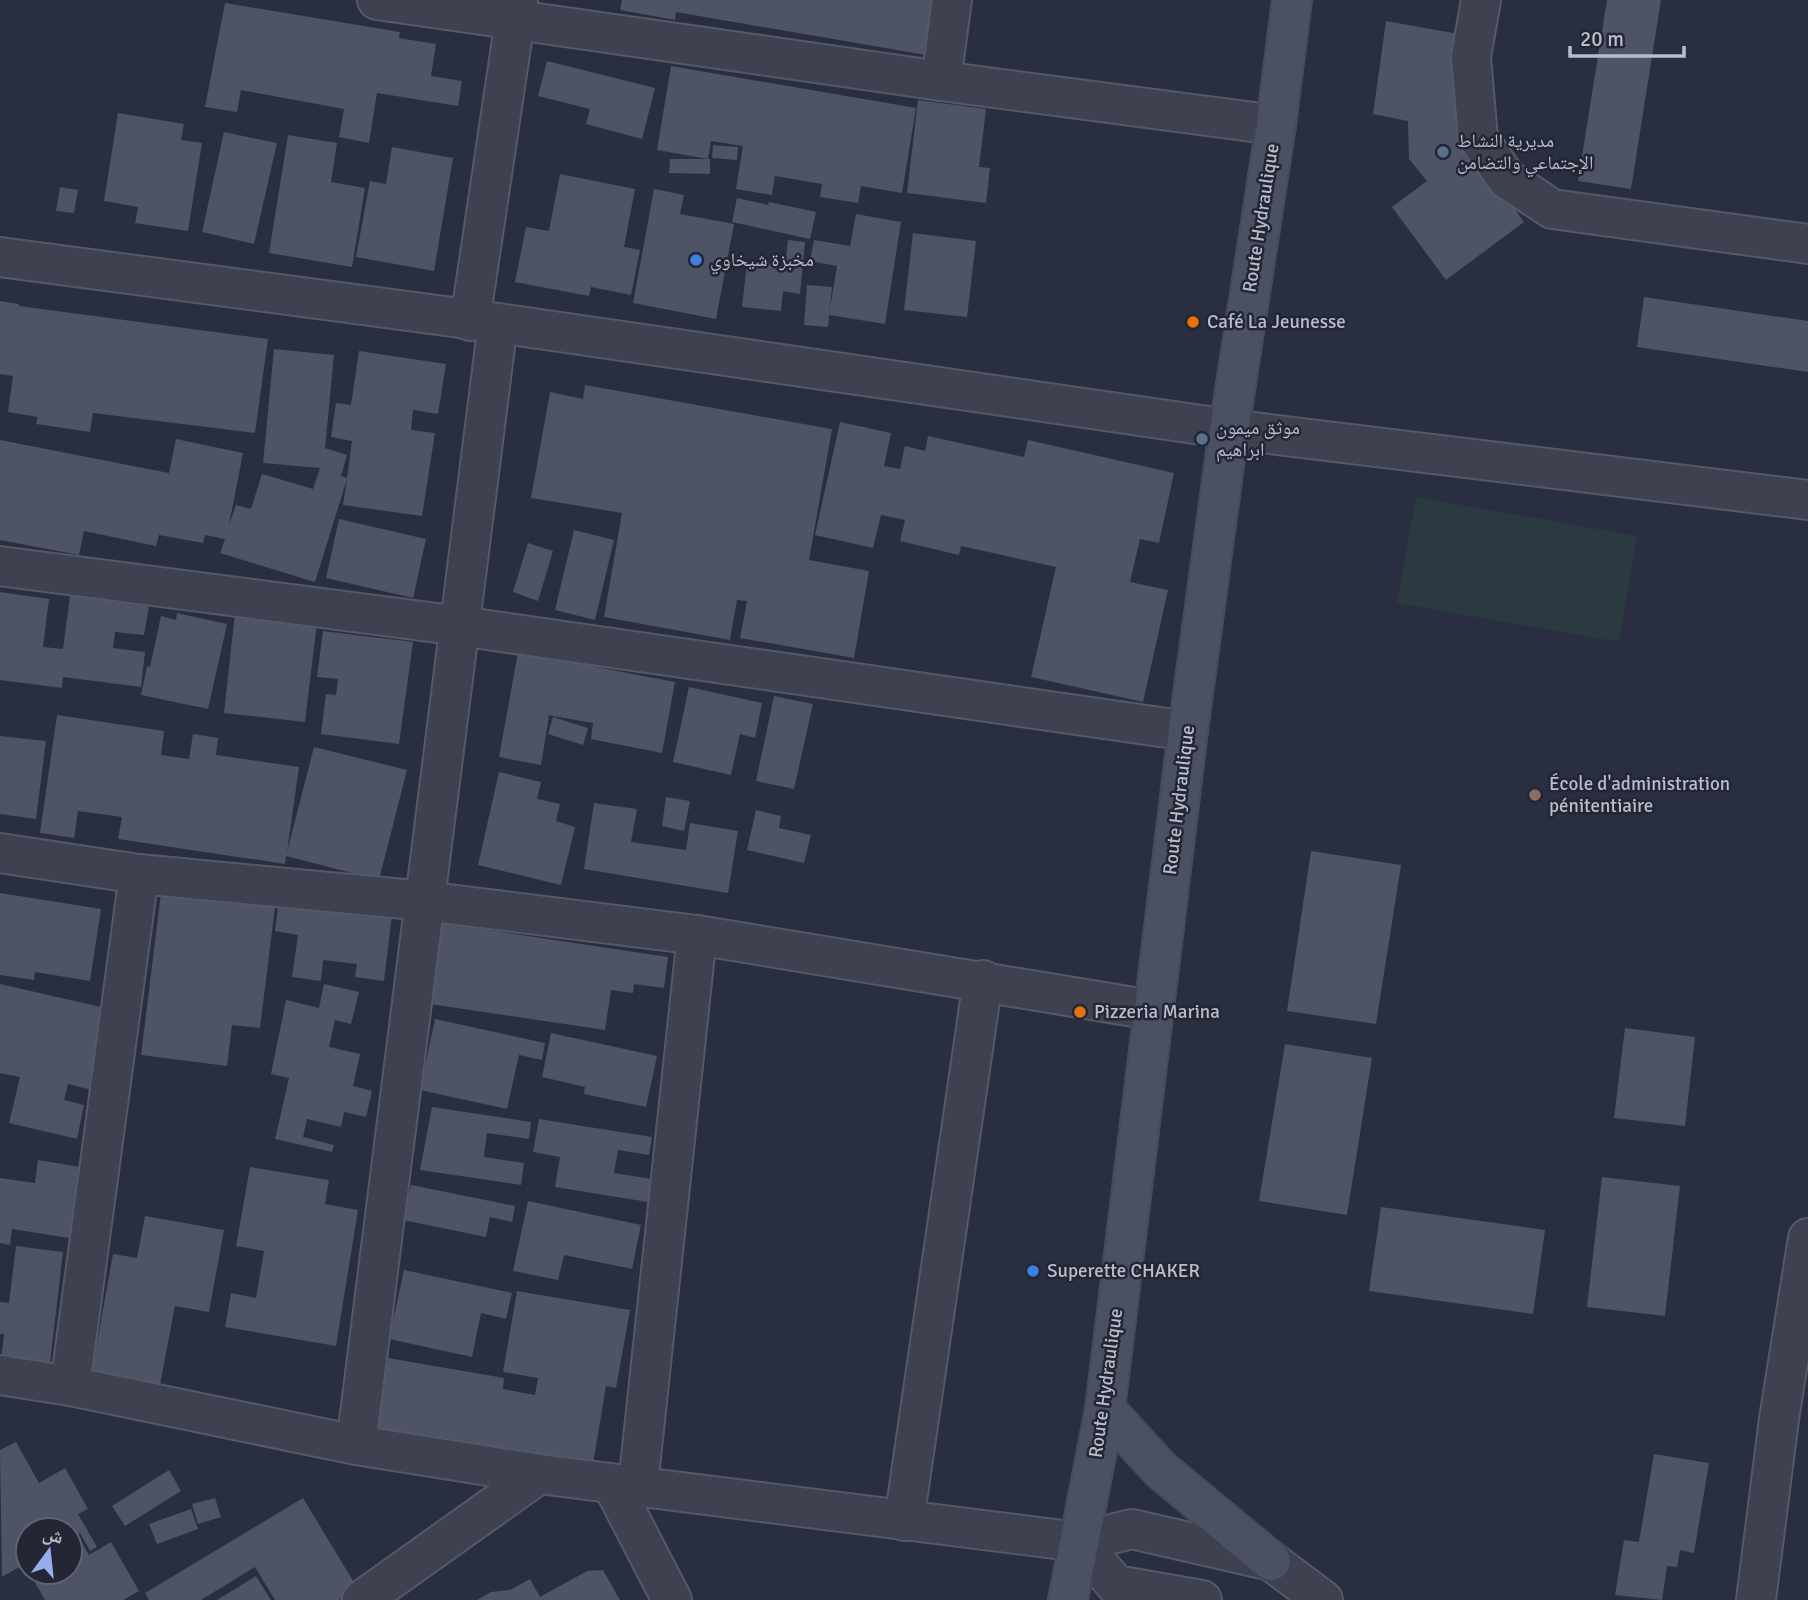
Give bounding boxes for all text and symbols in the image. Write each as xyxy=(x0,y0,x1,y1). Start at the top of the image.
scale bar xyxy=(1570,14,1684,58)
text: 20 m xyxy=(1580,26,1624,52)
place label: مديرية النشاط الإجتماعي والتضامن xyxy=(1457,129,1593,178)
street label: Route Hydraulique xyxy=(1237,142,1285,294)
marker: مديرية النشاط الإجتماعي والتضامن xyxy=(1435,144,1451,160)
place label: مخبزة شيخاوي xyxy=(710,248,814,275)
marker: مخبزة شيخاوي xyxy=(688,252,704,268)
place label: Café La Jeunesse xyxy=(1207,310,1346,334)
marker: Café La Jeunesse xyxy=(1185,314,1201,330)
place label: موثق ميمون ابراهيم xyxy=(1216,416,1300,462)
marker: موثق ميمون ابراهيم xyxy=(1194,431,1210,447)
street label: Route Hydraulique xyxy=(1158,724,1200,876)
place label: École d'administration pénitentiaire xyxy=(1549,772,1730,818)
marker: École d'administration pénitentiaire xyxy=(1527,787,1543,803)
place label: Pizzeria Marina xyxy=(1094,1000,1220,1024)
marker: Pizzeria Marina xyxy=(1072,1004,1088,1020)
place label: Superette CHAKER xyxy=(1047,1259,1200,1283)
marker: Superette CHAKER xyxy=(1025,1263,1041,1279)
street label: Route Hydraulique xyxy=(1084,1307,1128,1459)
north arrow xyxy=(14,1516,84,1586)
text: ش xyxy=(40,1521,66,1550)

